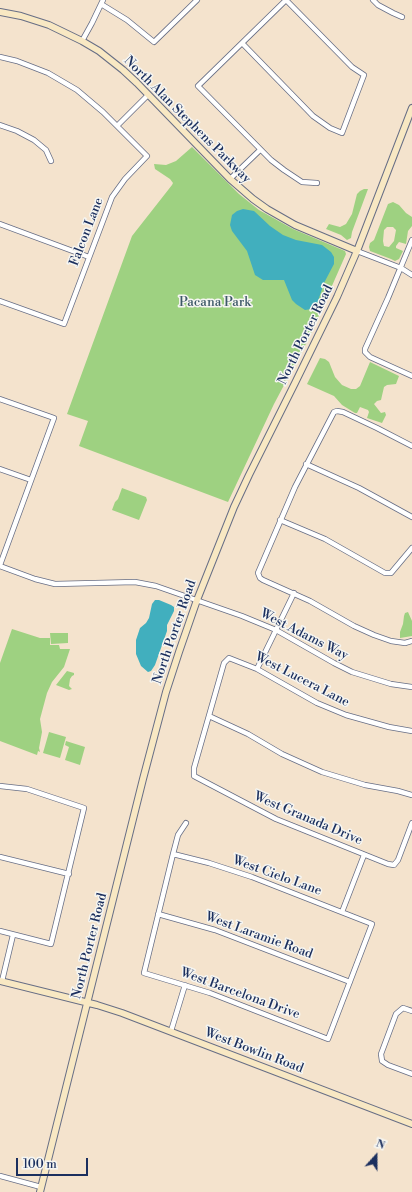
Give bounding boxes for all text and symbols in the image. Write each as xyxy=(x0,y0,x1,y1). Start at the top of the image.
street label: North Alan Stephens Parkway xyxy=(120,53,254,187)
street label: Falcon Lane xyxy=(67,196,107,268)
street label: North Porter Road xyxy=(275,283,337,387)
park label: Pacana Park xyxy=(179,295,251,311)
street label: North Porter Road xyxy=(150,578,200,686)
street label: West Adams Way xyxy=(257,606,351,664)
street label: West Lucera Lane xyxy=(252,649,352,711)
street label: West Granada Drive xyxy=(251,789,365,849)
street label: West Cielo Lane xyxy=(230,853,324,899)
street label: North Porter Road xyxy=(69,891,111,1001)
street label: West Laramie Road xyxy=(203,909,315,963)
street label: West Barcelona Drive xyxy=(178,965,302,1023)
street label: West Bowlin Road xyxy=(202,1025,306,1077)
north arrow xyxy=(356,1136,396,1176)
text: N xyxy=(374,1137,387,1153)
scale bar xyxy=(18,1150,90,1176)
text: 100 m xyxy=(23,1157,57,1172)

